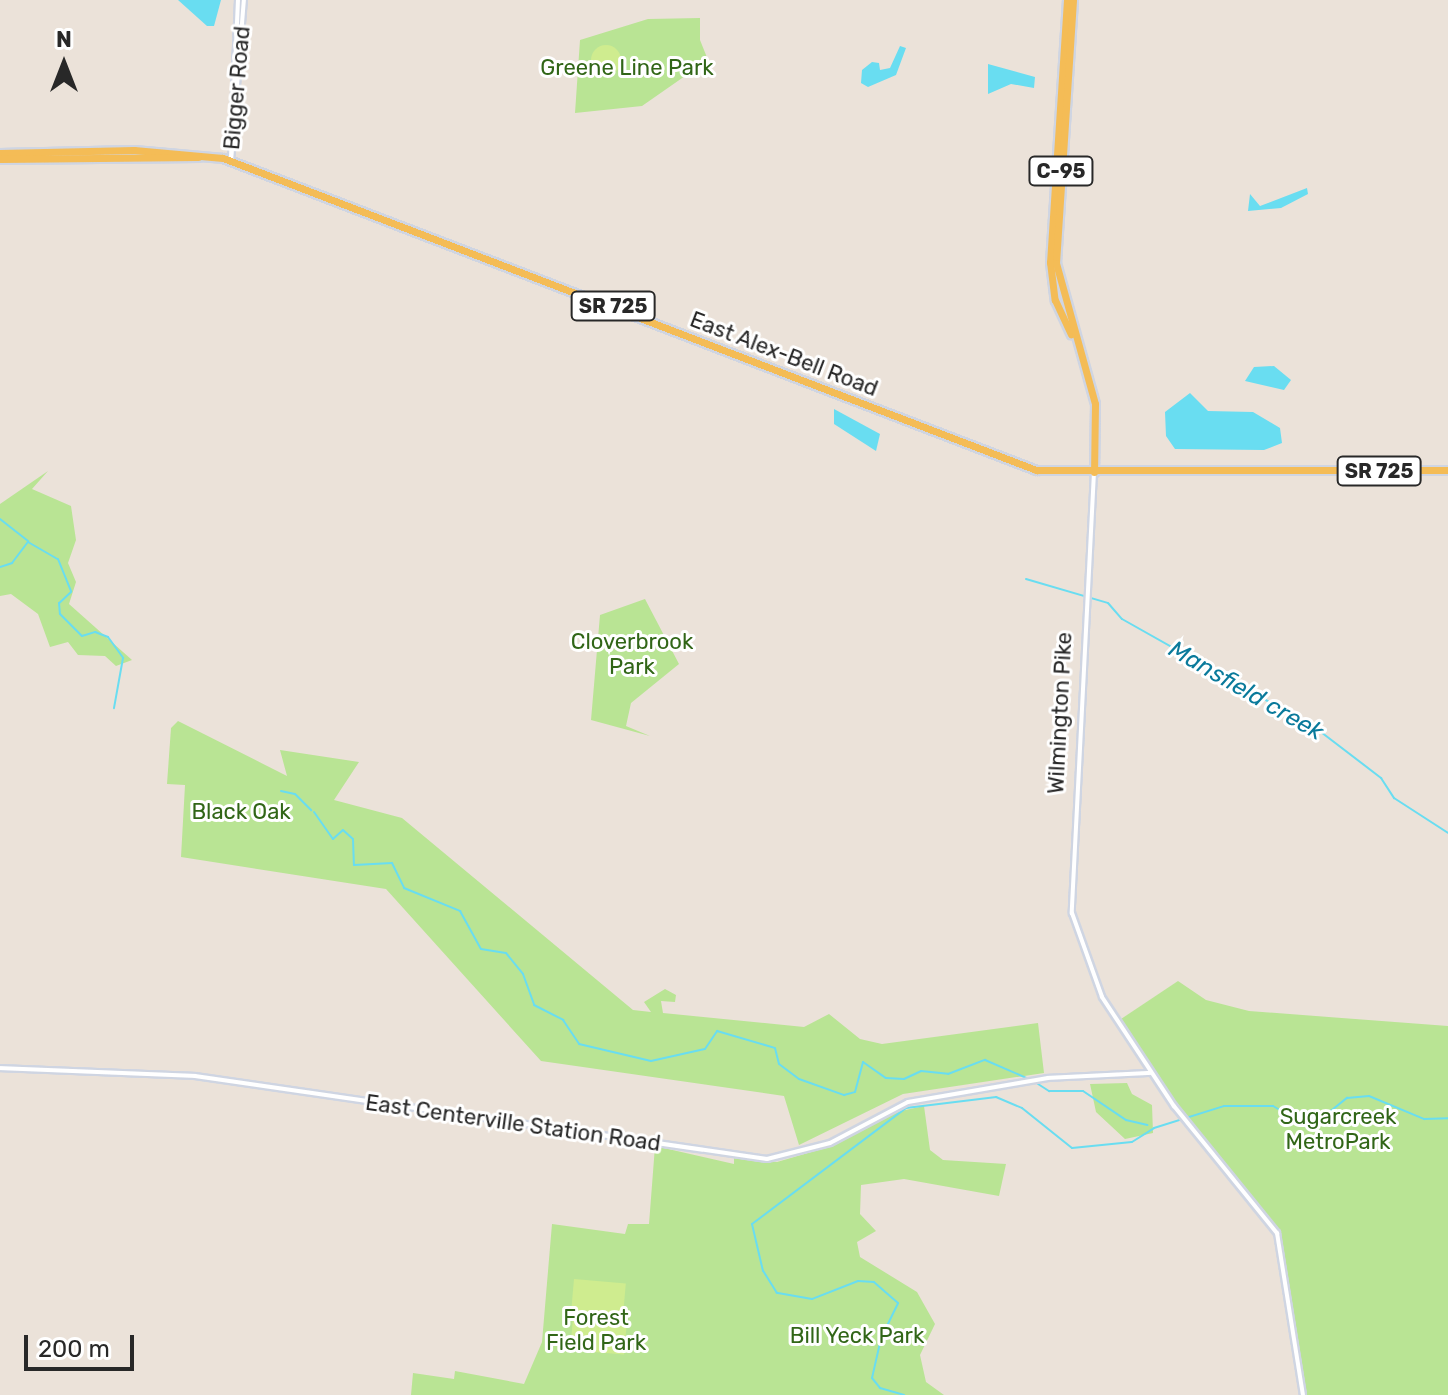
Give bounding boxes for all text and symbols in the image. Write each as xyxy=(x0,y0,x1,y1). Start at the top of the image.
north arrow xyxy=(24,24,104,104)
street label: Bigger Road xyxy=(218,25,256,151)
text: N xyxy=(56,26,72,53)
park label: Greene Line Park xyxy=(540,55,714,81)
road number: C-95 xyxy=(1027,155,1095,187)
road number: SR 725 xyxy=(569,290,657,322)
street label: East Alex-Bell Road xyxy=(686,306,882,402)
road number: SR 725 xyxy=(1335,455,1423,487)
park label: Cloverbrook Park xyxy=(571,628,693,680)
street label: Wilmington Pike xyxy=(1043,631,1077,795)
water label: Mansfield creek xyxy=(1163,635,1329,747)
park label: Black Oak xyxy=(191,799,291,825)
street label: East Centerville Station Road xyxy=(364,1089,662,1157)
park label: Sugarcreek MetroPark xyxy=(1280,1103,1396,1154)
park label: Forest Field Park xyxy=(546,1304,646,1356)
scale bar xyxy=(28,1319,138,1369)
park label: Bill Yeck Park xyxy=(789,1323,925,1349)
text: 200 m xyxy=(38,1335,110,1363)

